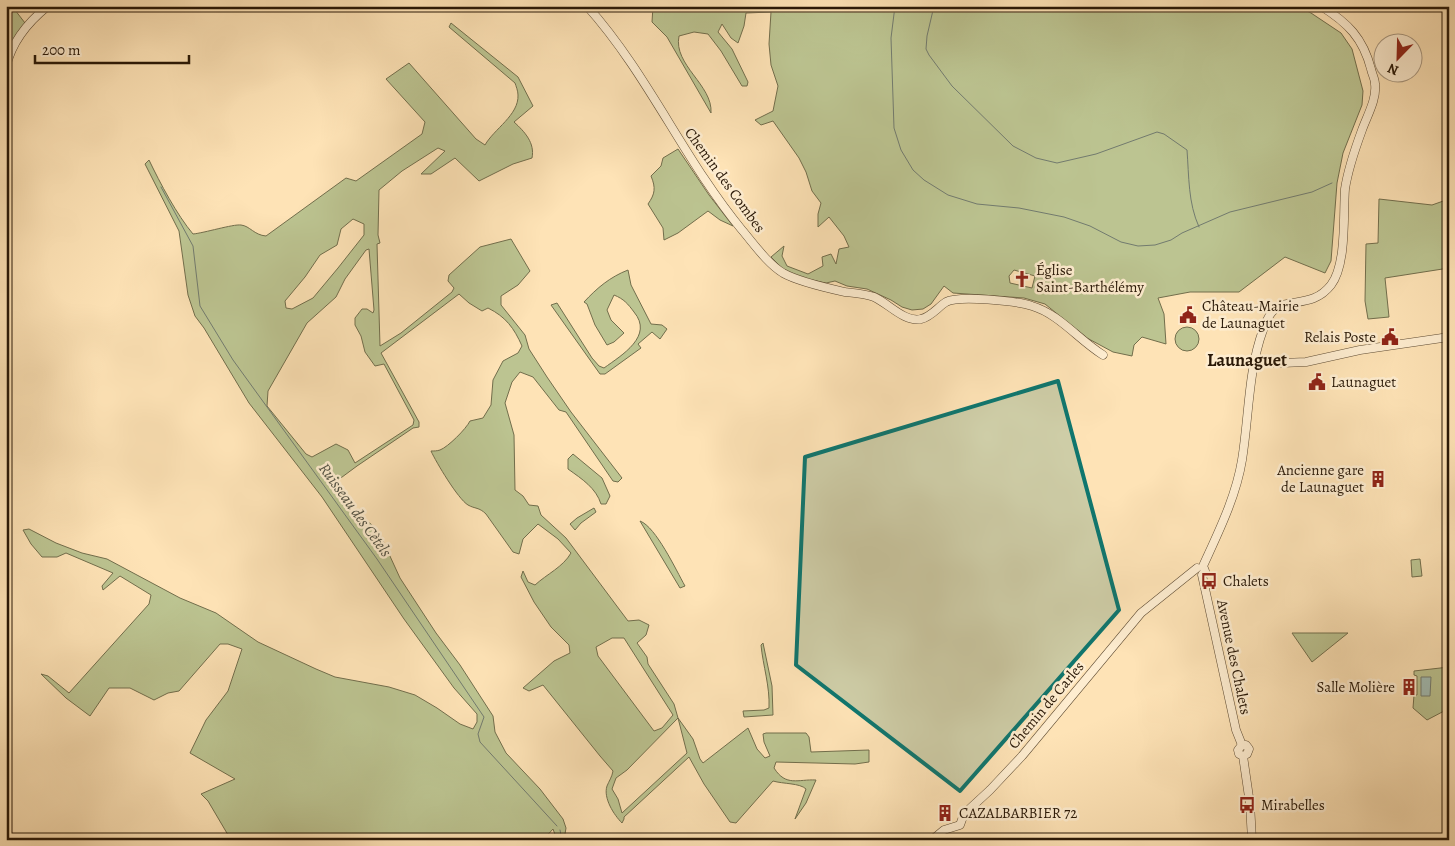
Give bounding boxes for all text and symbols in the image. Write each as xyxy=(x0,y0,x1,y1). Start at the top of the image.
scale bar xyxy=(35,32,189,64)
north arrow xyxy=(1372,32,1422,82)
text: 200 m xyxy=(42,40,81,60)
text: N xyxy=(1385,59,1402,80)
street label: Chemin des Combes xyxy=(680,123,770,237)
place label: Église Saint-Barthélémy xyxy=(1036,260,1144,297)
church icon: Église Saint-Barthélémy xyxy=(1012,269,1032,289)
place label: Château-Mairie de Launaguet xyxy=(1202,296,1299,333)
public building icon: Château-Mairie de Launaguet xyxy=(1178,305,1198,325)
place label: Relais Poste xyxy=(1304,327,1376,347)
public building icon: Relais Poste xyxy=(1380,327,1400,347)
district label: Launaguet xyxy=(1207,348,1287,372)
public building icon: Launaguet xyxy=(1307,372,1327,392)
place label: Launaguet xyxy=(1331,372,1396,392)
water label: Ruisseau des Cètels xyxy=(313,459,397,562)
place label: Ancienne gare de Launaguet xyxy=(1276,460,1364,497)
building icon: Ancienne gare de Launaguet xyxy=(1368,469,1388,489)
bus stop icon: Chalets xyxy=(1199,571,1219,591)
place label: Chalets xyxy=(1223,571,1269,591)
street label: Avenue des Chalets xyxy=(1212,597,1256,716)
street label: Chemin de Carles xyxy=(1004,657,1088,753)
place label: Salle Molière xyxy=(1317,677,1395,697)
building icon: Salle Molière xyxy=(1399,677,1419,697)
bus stop icon: Mirabelles xyxy=(1237,795,1257,815)
place label: Mirabelles xyxy=(1261,795,1325,815)
building icon: CAZALBARBIER 72 xyxy=(935,803,955,823)
place label: CAZALBARBIER 72 xyxy=(959,803,1077,823)

